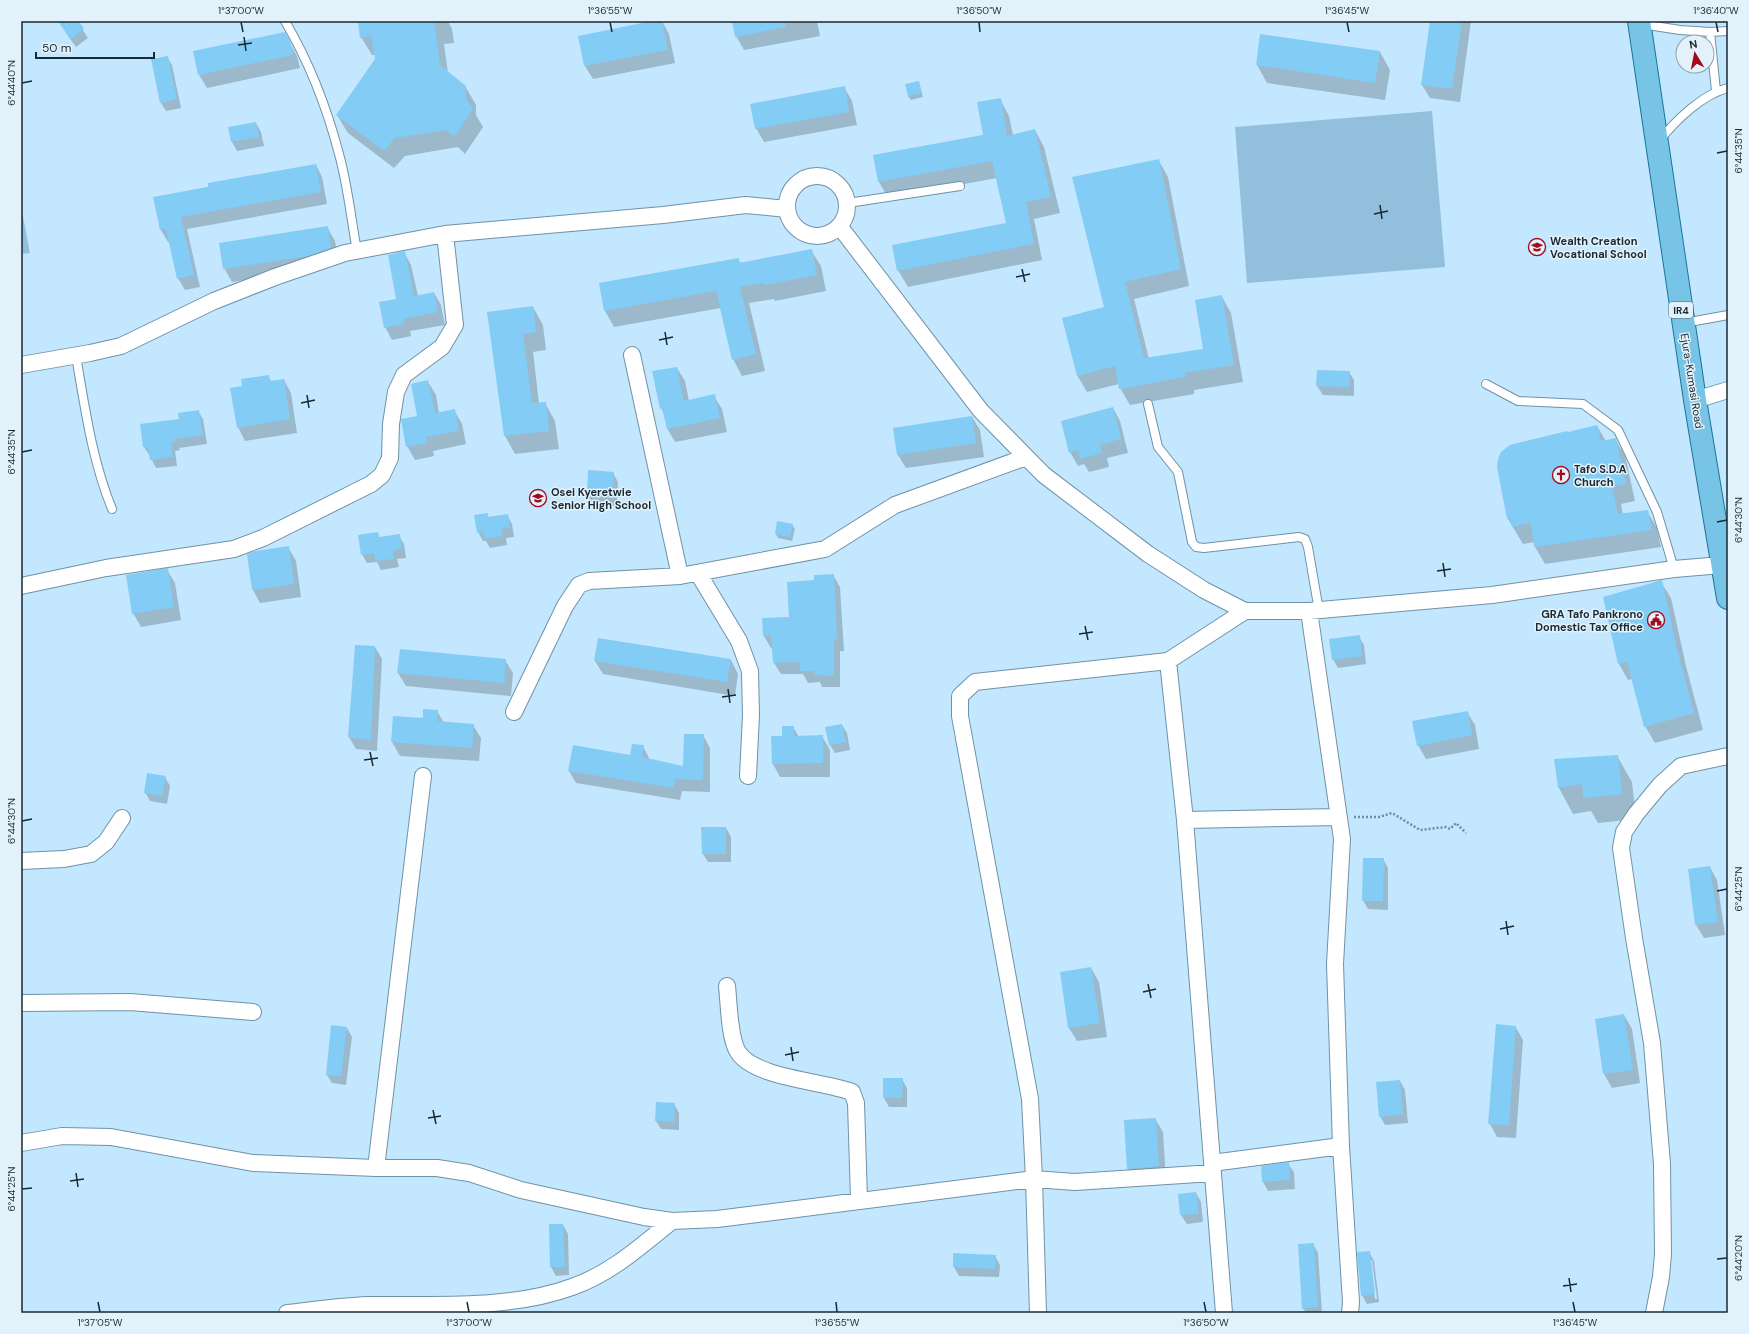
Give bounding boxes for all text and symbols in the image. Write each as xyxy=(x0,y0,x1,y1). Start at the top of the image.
text: 1°37'00"W xyxy=(218,4,264,17)
text: 1°36'55"W xyxy=(588,4,633,17)
text: 1°36'50"W xyxy=(956,4,1002,17)
text: 1°36'45"W xyxy=(1325,4,1370,17)
text: 1°36'40"W xyxy=(1693,4,1739,17)
scale bar xyxy=(36,34,154,60)
north arrow xyxy=(1675,34,1715,74)
text: N xyxy=(1688,37,1698,52)
text: 50 m xyxy=(42,40,71,56)
text: 6°44'40"N xyxy=(5,60,18,106)
text: 6°44'35"N xyxy=(1732,128,1745,174)
place label: Wealth Creation Vocational School xyxy=(1550,234,1647,261)
school or university icon: Wealth Creation Vocational School xyxy=(1527,237,1547,257)
road number: IR4 xyxy=(1669,302,1693,318)
street label: Ejura-Kumasi Road xyxy=(1678,332,1706,430)
text: 6°44'35"N xyxy=(5,429,18,475)
place label: Tafo S.D.A Church xyxy=(1574,462,1627,489)
church icon: Tafo S.D.A Church xyxy=(1551,465,1571,485)
place label: Osei Kyeretwie Senior High School xyxy=(551,485,651,512)
school or university icon: Osei Kyeretwie Senior High School xyxy=(528,488,548,508)
text: 6°44'30"N xyxy=(1732,497,1745,543)
place label: GRA Tafo Pankrono Domestic Tax Office xyxy=(1535,607,1643,634)
public building icon: GRA Tafo Pankrono Domestic Tax Office xyxy=(1646,610,1666,630)
text: 6°44'30"N xyxy=(5,798,18,844)
text: 6°44'25"N xyxy=(1732,866,1745,911)
text: 6°44'25"N xyxy=(5,1166,18,1211)
text: 6°44'20"N xyxy=(1732,1235,1745,1281)
text: 1°37'05"W xyxy=(78,1316,123,1329)
text: 1°37'00"W xyxy=(446,1316,492,1329)
text: 1°36'55"W xyxy=(815,1316,860,1329)
text: 1°36'50"W xyxy=(1183,1316,1229,1329)
text: 1°36'45"W xyxy=(1553,1316,1598,1329)

